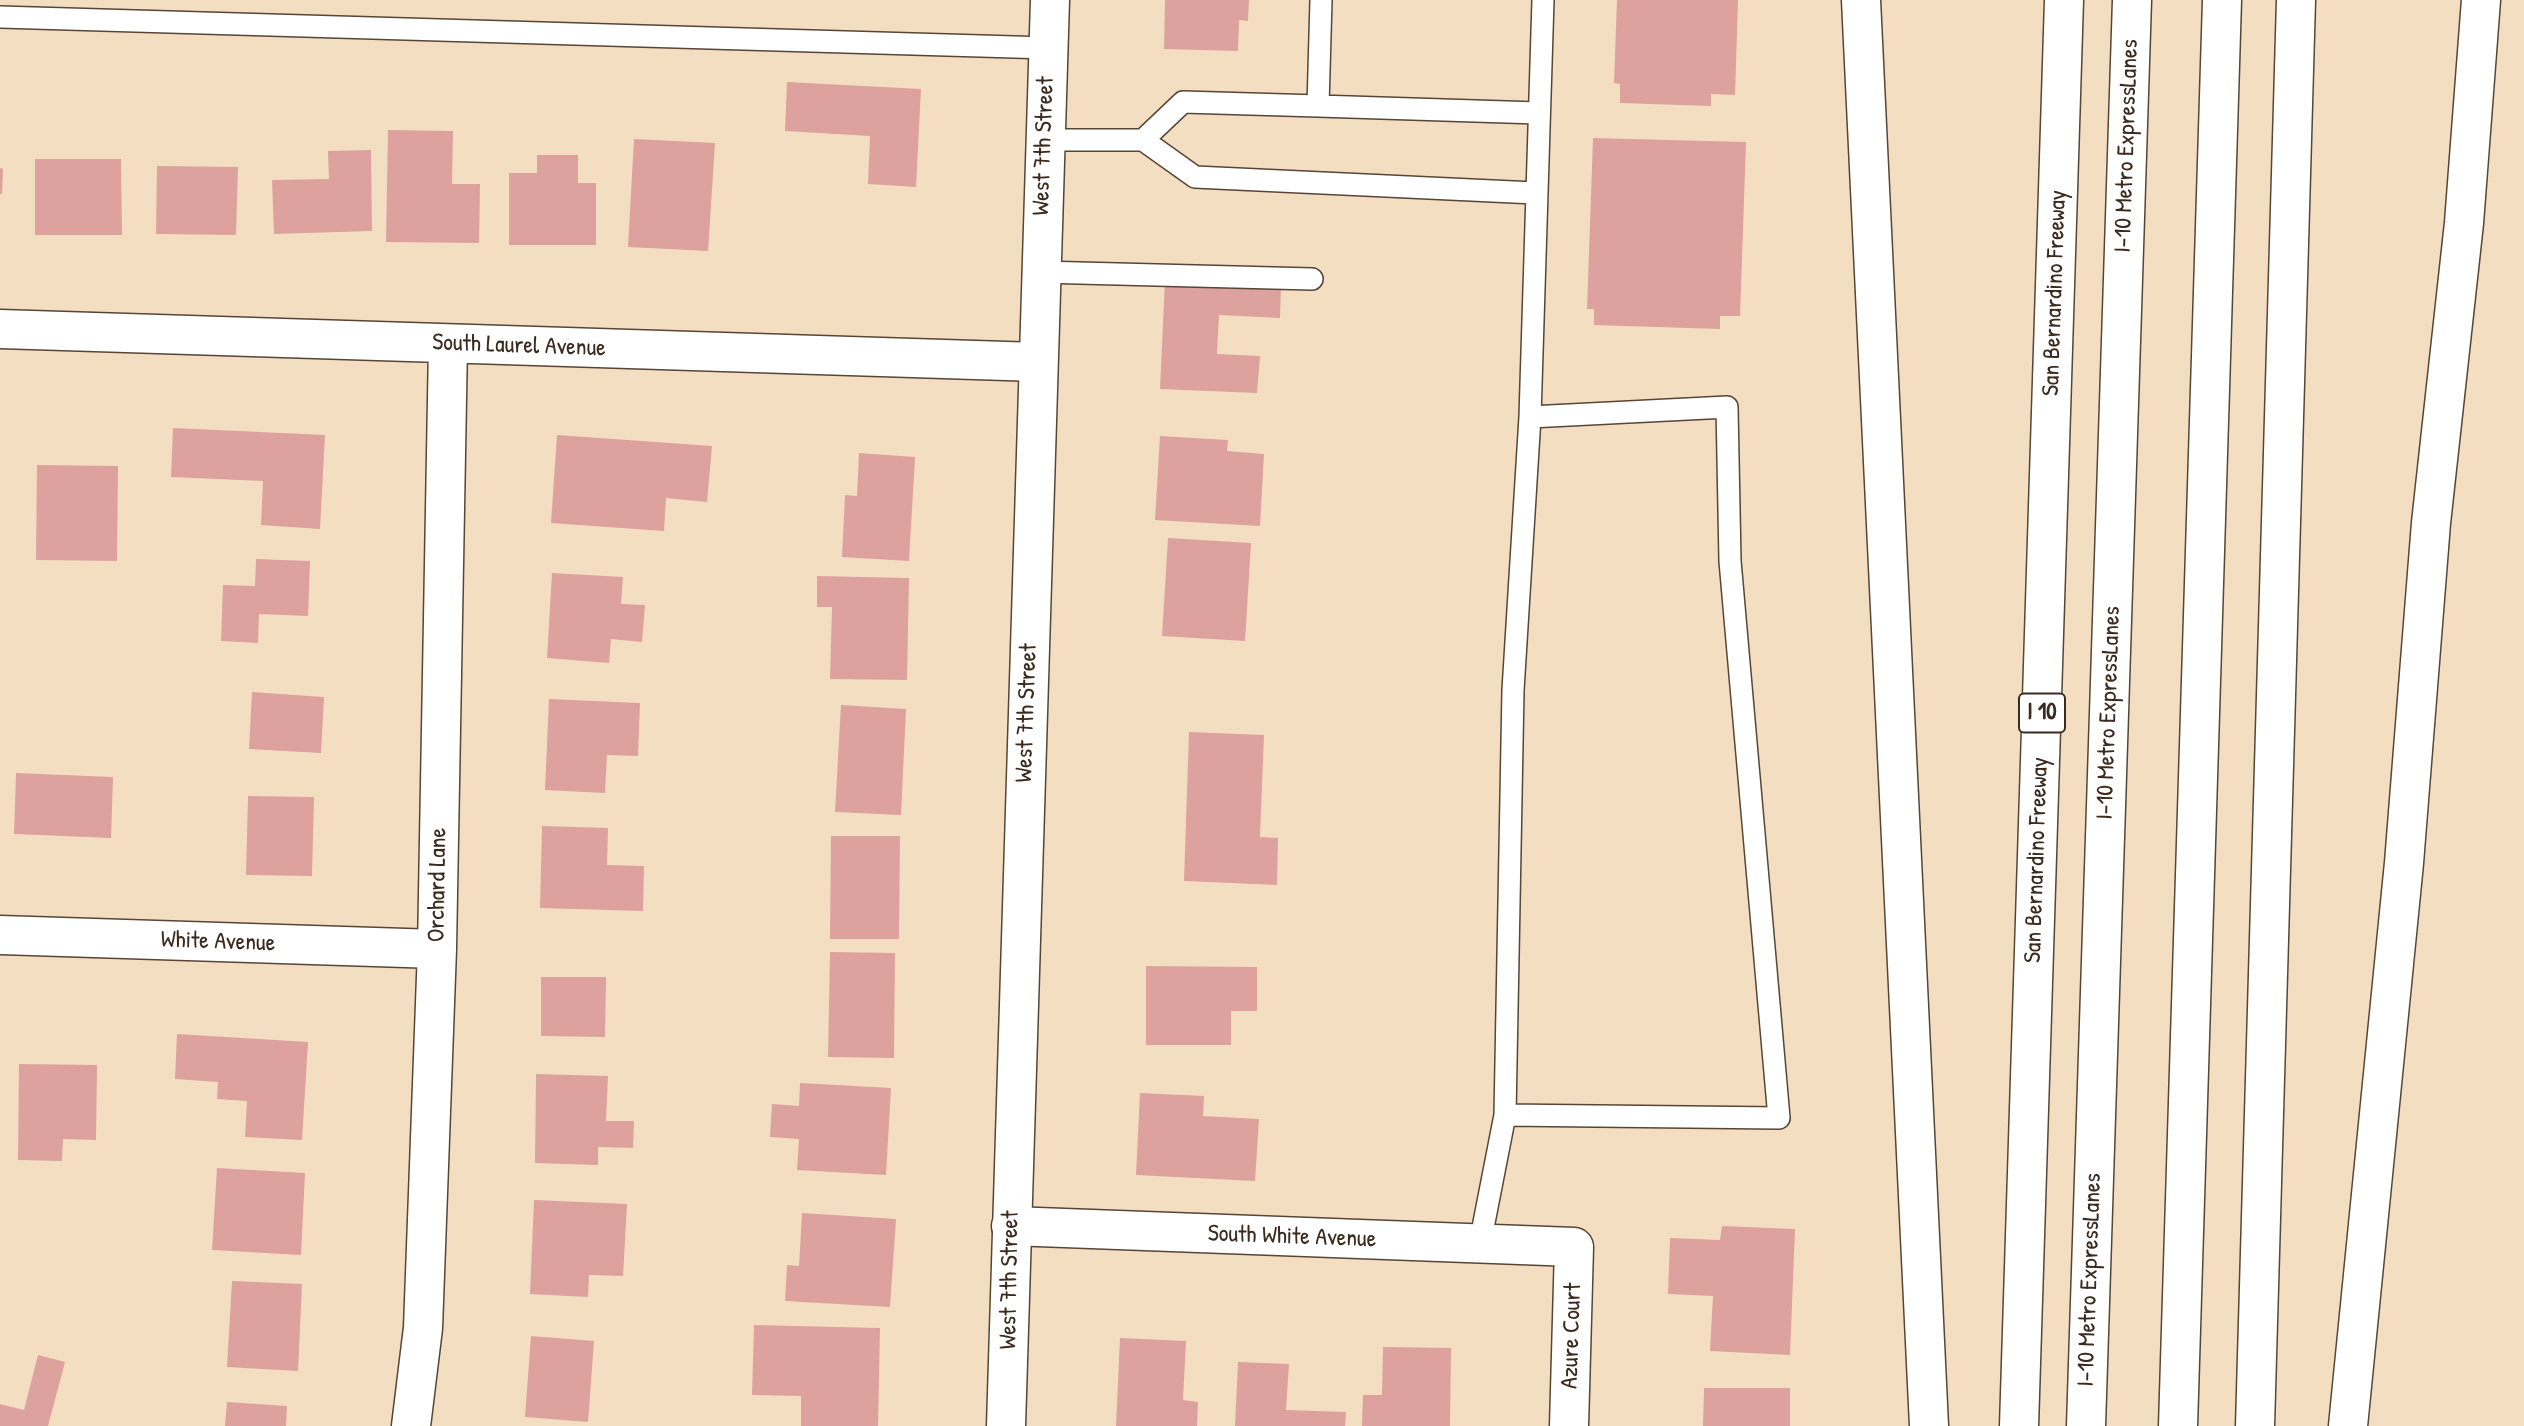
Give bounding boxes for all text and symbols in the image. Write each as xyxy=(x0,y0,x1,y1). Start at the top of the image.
street label: I-10 Metro ExpressLanes xyxy=(2109,39,2145,253)
street label: West 7th Street xyxy=(1027,76,1061,216)
street label: San Bernardino Freeway xyxy=(2037,190,2073,396)
street label: South Laurel Avenue xyxy=(432,329,606,363)
street label: I-10 Metro ExpressLanes xyxy=(2091,606,2127,820)
street label: West 7th Street xyxy=(1010,643,1044,783)
road number: I 10 xyxy=(2019,694,2065,733)
street label: San Bernardino Freeway xyxy=(2019,757,2055,963)
street label: Orchard Lane xyxy=(423,828,453,942)
street label: White Avenue xyxy=(160,926,276,958)
street label: I-10 Metro ExpressLanes xyxy=(2072,1173,2108,1387)
street label: West 7th Street xyxy=(994,1210,1026,1350)
street label: South White Avenue xyxy=(1207,1220,1377,1254)
street label: Azure Court xyxy=(1556,1283,1588,1389)

